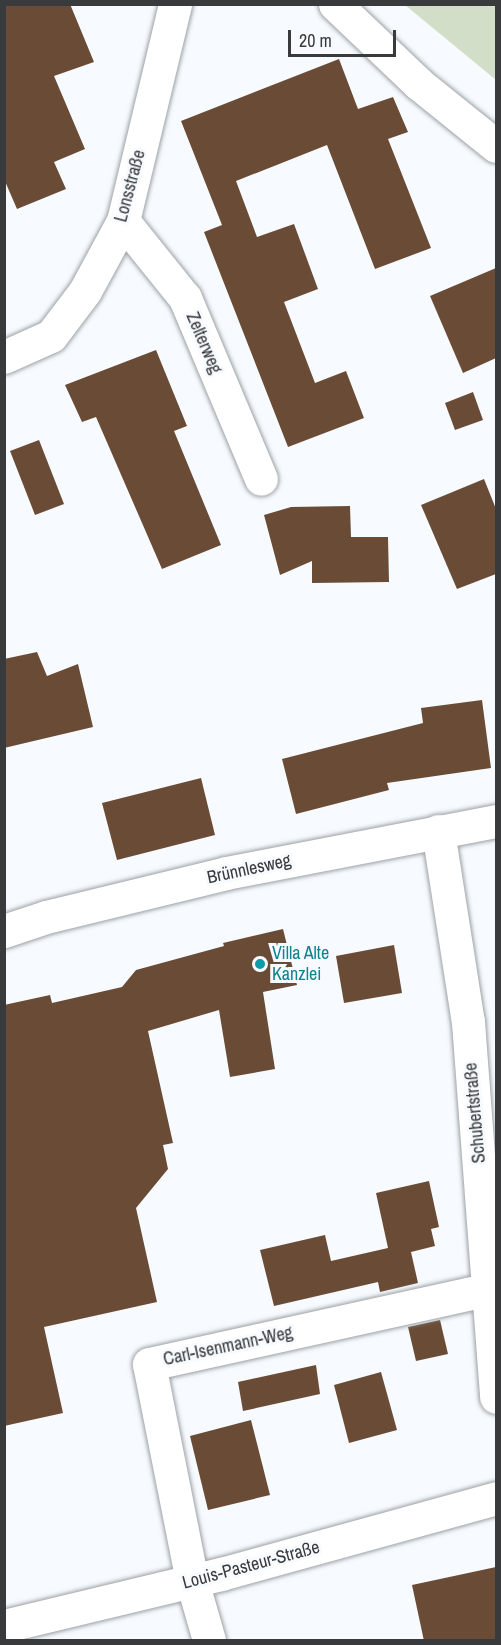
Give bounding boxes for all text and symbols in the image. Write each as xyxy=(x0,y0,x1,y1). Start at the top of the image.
scale bar xyxy=(291,18,399,56)
text: 20 m xyxy=(299,28,332,53)
street label: Lonsstraße xyxy=(110,148,150,224)
street label: Zelterweg xyxy=(181,309,227,377)
street label: Brünnlesweg xyxy=(205,850,293,888)
place label: Villa Alte Kanzlei xyxy=(272,943,330,986)
marker: Villa Alte Kanzlei xyxy=(253,957,267,971)
street label: Schubertstraße xyxy=(460,1062,490,1164)
street label: Carl-Isenmann-Weg xyxy=(161,1322,295,1370)
street label: Louis-Pasteur-Straße xyxy=(180,1536,322,1594)

